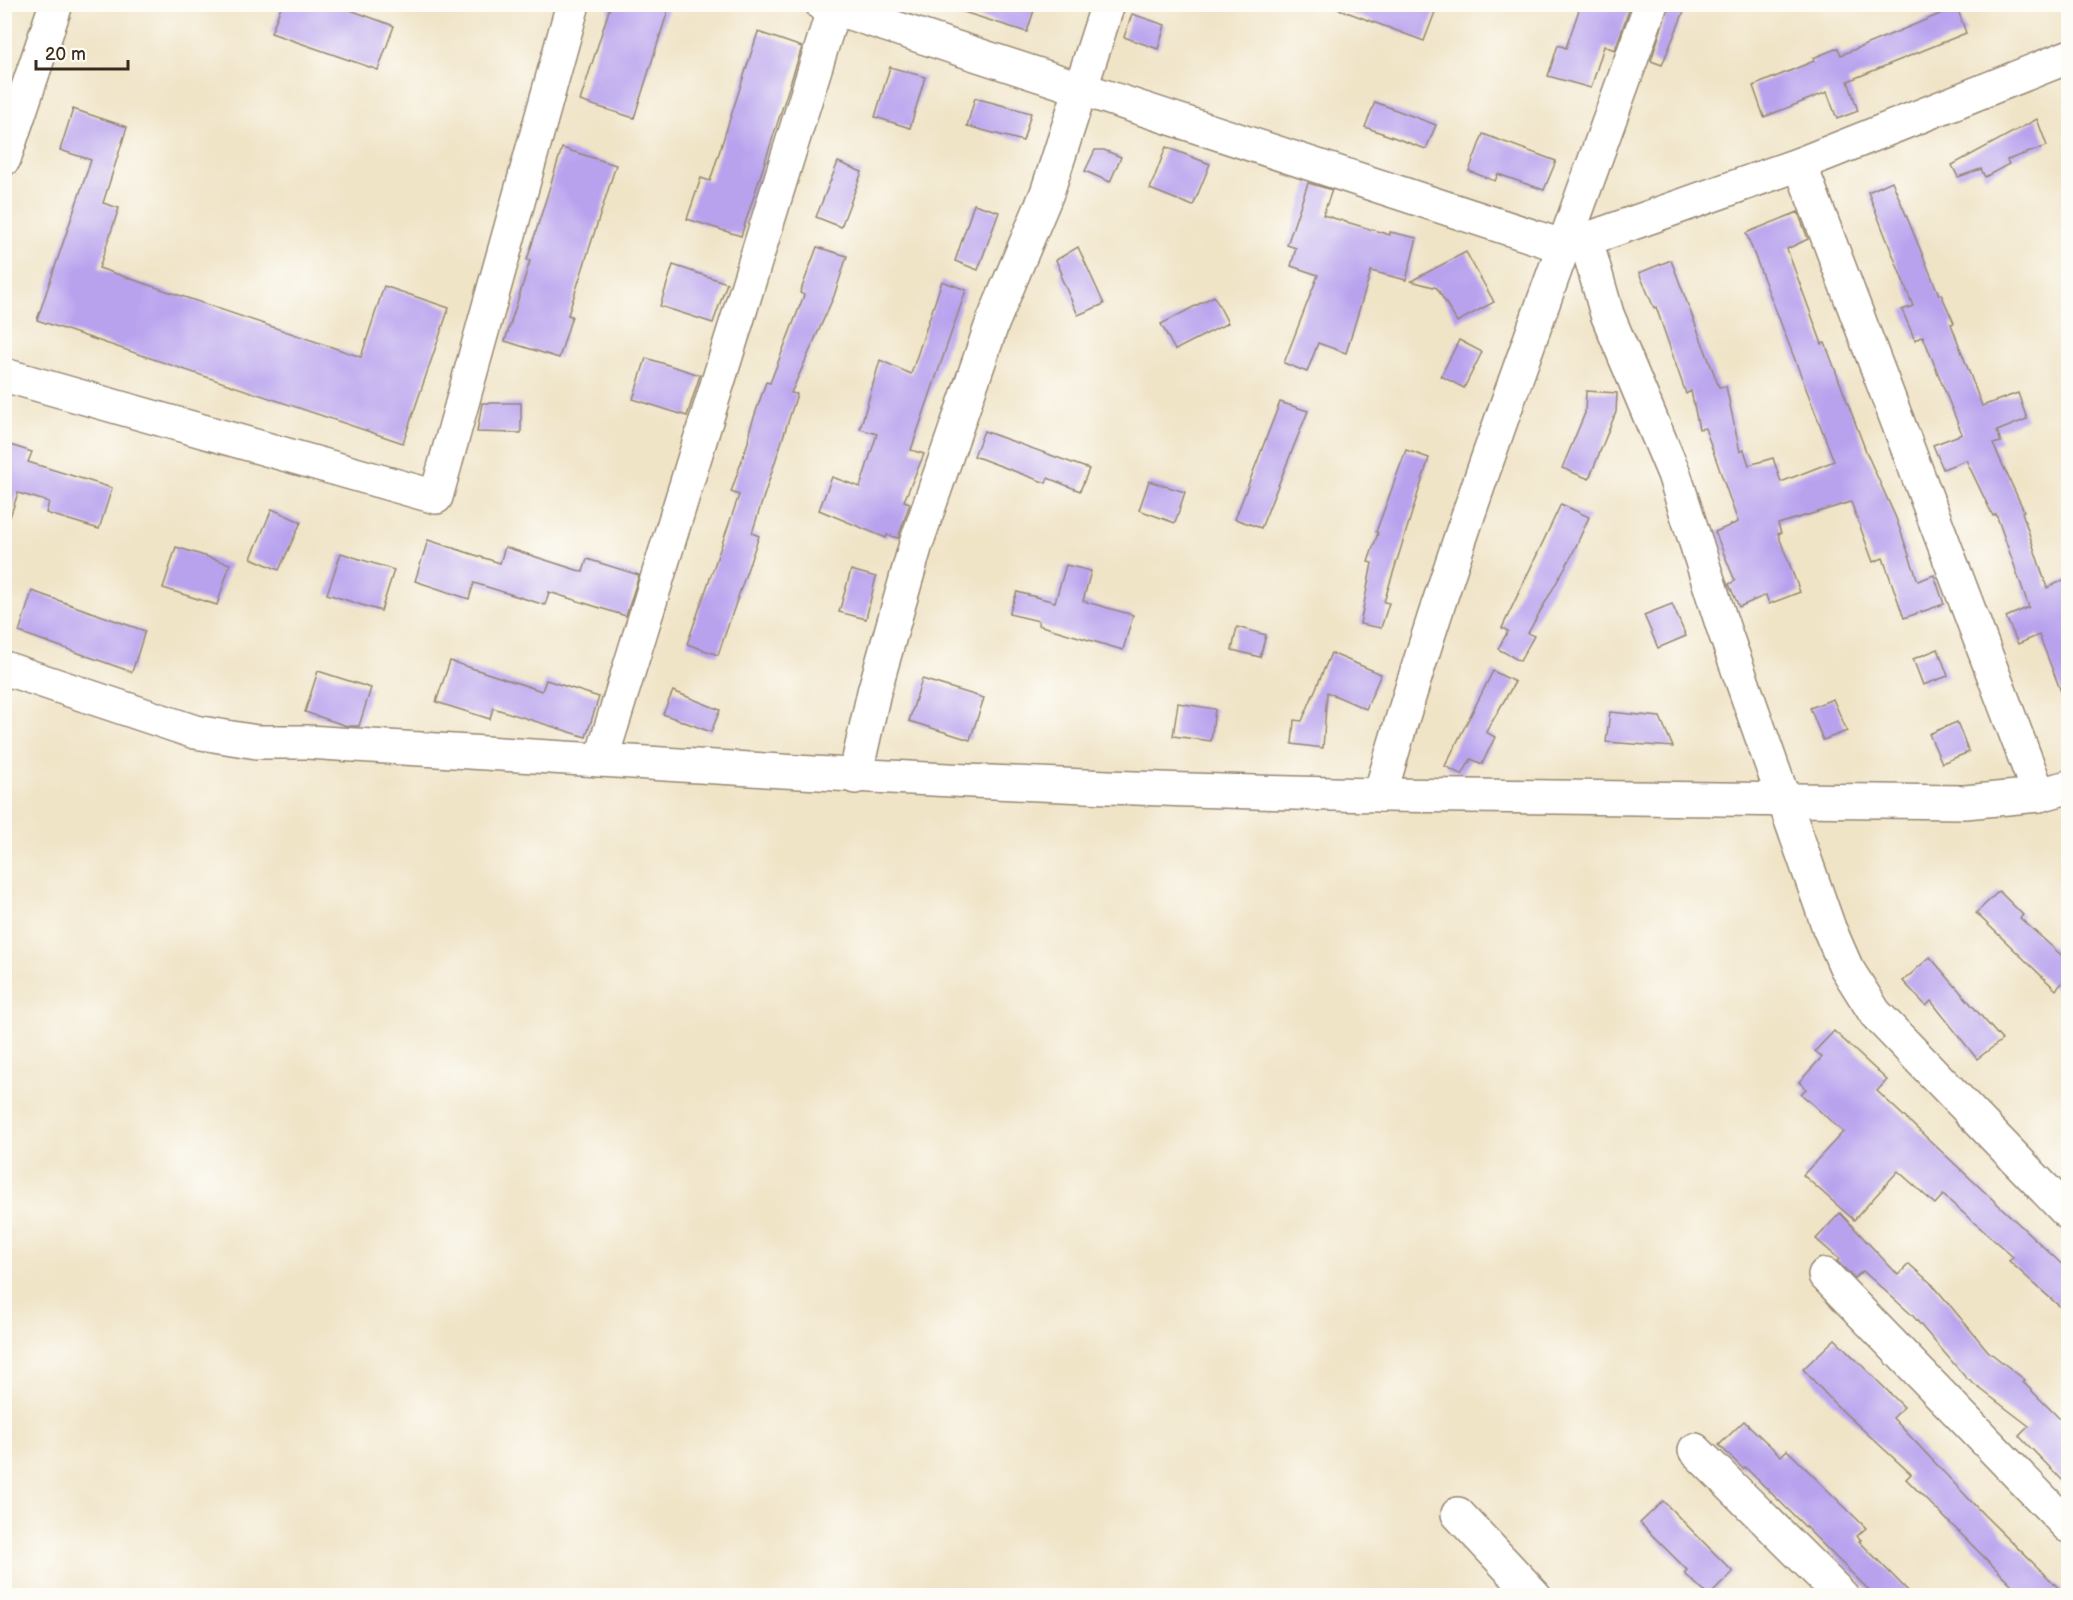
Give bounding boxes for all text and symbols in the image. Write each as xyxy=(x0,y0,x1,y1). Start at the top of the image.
scale bar xyxy=(36,33,128,71)
text: 20 m xyxy=(45,44,86,65)

